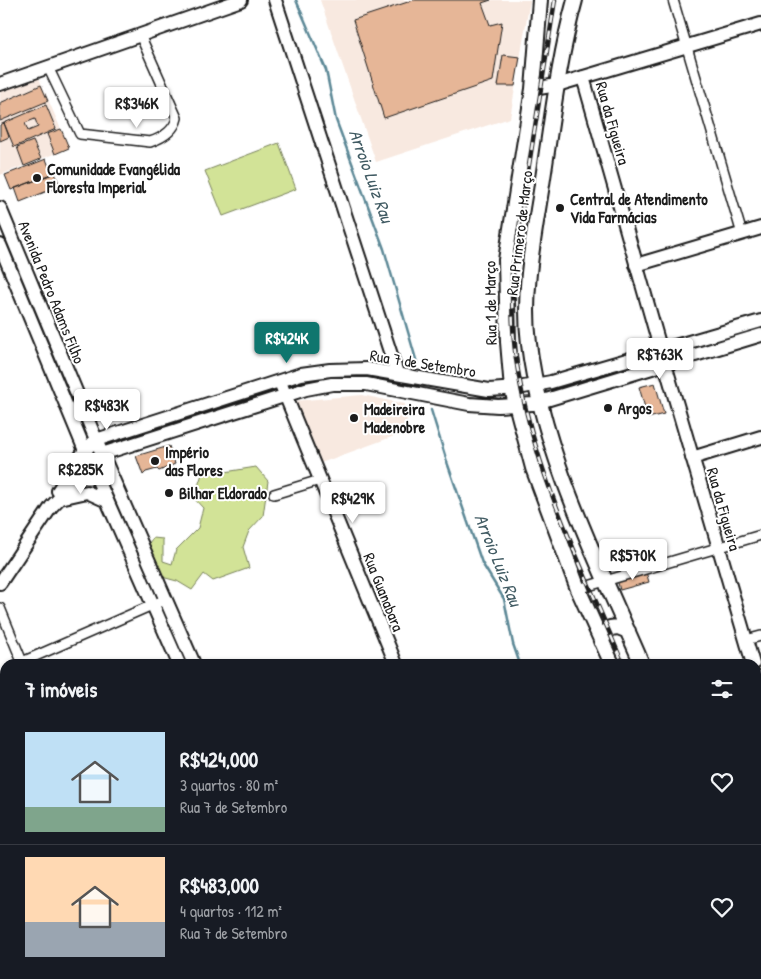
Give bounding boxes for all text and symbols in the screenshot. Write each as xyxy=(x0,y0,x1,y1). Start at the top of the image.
street label: Rua da Figueira xyxy=(591,79,635,167)
pin: R$346K xyxy=(96,86,178,129)
text: R$346K xyxy=(115,92,159,114)
water label: Arroio Luiz Rau xyxy=(343,126,401,228)
place label: Comunidade Evangélida Floresta Imperial xyxy=(46,158,181,199)
street label: Rua Primero de Março xyxy=(500,169,538,297)
marker: Comunidade Evangélida Floresta Imperial xyxy=(31,172,43,184)
place label: Central de Atendimento Vida Farmácias xyxy=(570,188,708,228)
marker: Central de Atendimento Vida Farmácias xyxy=(554,202,566,214)
street label: Avenida Pedro Adams Filho xyxy=(13,217,91,367)
street label: Rua 1 de Março xyxy=(478,260,502,345)
pin: R$424K xyxy=(246,322,328,364)
text: R$424K xyxy=(265,327,309,349)
pin: R$763K xyxy=(619,338,701,380)
text: R$763K xyxy=(637,343,683,365)
street label: Rua 7 de Setembro xyxy=(368,344,478,382)
pin: R$483K xyxy=(66,388,148,431)
text: R$483K xyxy=(85,394,129,416)
place label: Argos xyxy=(618,397,653,420)
place label: Madeireira Madenobre xyxy=(364,398,426,438)
marker: Argos xyxy=(602,402,614,414)
marker: Madeireira Madenobre xyxy=(348,412,360,424)
place label: Império das Flores xyxy=(165,441,224,481)
pin: R$285K xyxy=(40,452,122,495)
marker: Império das Flores xyxy=(149,455,161,467)
text: R$285K xyxy=(59,458,103,480)
street label: Rua da Figueira xyxy=(702,465,746,553)
place label: Bilhar Eldorado xyxy=(179,482,267,504)
pin: R$429K xyxy=(312,482,394,524)
marker: Bilhar Eldorado xyxy=(163,487,175,499)
text: R$429K xyxy=(331,487,375,509)
water label: Arroio Luiz Rau xyxy=(469,510,529,611)
pin: R$570K xyxy=(592,538,674,581)
text: R$570K xyxy=(610,544,656,566)
street label: Rua Guanabara xyxy=(358,550,410,634)
text: 7 imóveis xyxy=(25,675,97,704)
icon: filters xyxy=(708,675,736,703)
text: R$424,000 xyxy=(180,745,258,774)
icon: home xyxy=(65,752,125,812)
icon: heart xyxy=(708,768,736,796)
text: 3 quartos · 80 m² xyxy=(180,774,278,796)
text: Rua 7 de Setembro xyxy=(180,796,287,818)
text: R$483,000 xyxy=(180,871,259,900)
icon: home xyxy=(65,877,125,937)
icon: heart xyxy=(708,893,736,921)
text: 4 quartos · 112 m² xyxy=(180,900,282,922)
text: Rua 7 de Setembro xyxy=(180,922,287,944)

